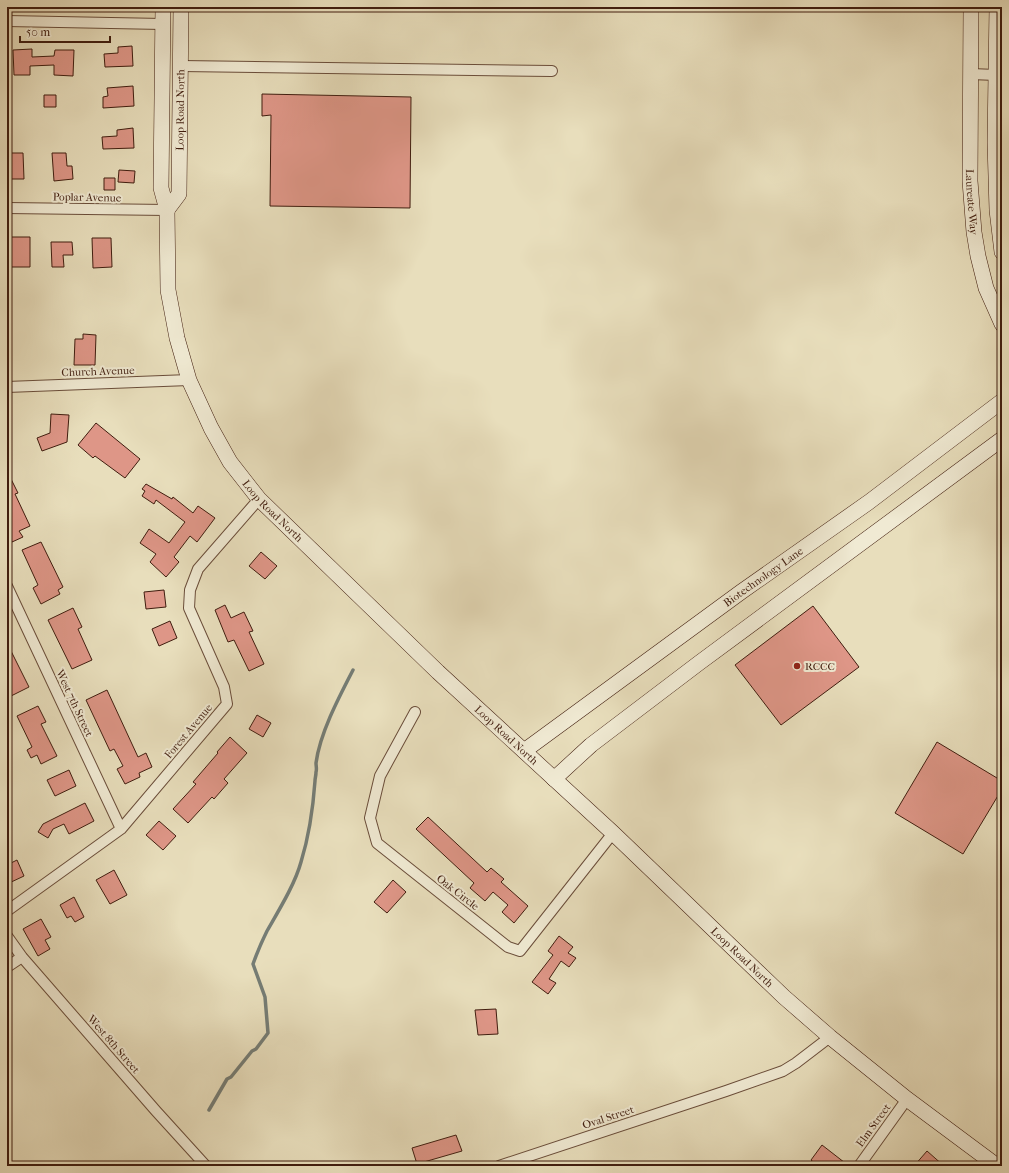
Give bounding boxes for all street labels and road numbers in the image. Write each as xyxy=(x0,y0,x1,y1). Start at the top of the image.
street label: Loop Road North xyxy=(173,68,187,151)
street label: Laureate Way xyxy=(963,169,980,236)
street label: Poplar Avenue xyxy=(53,190,122,205)
street label: Church Avenue xyxy=(61,364,135,379)
street label: Loop Road North xyxy=(239,477,306,545)
street label: Biotechnology Lane xyxy=(721,544,806,610)
street label: West 7th Street xyxy=(53,667,96,739)
street label: Forest Avenue xyxy=(162,701,215,761)
street label: Loop Road North xyxy=(472,703,541,768)
street label: Oak Circle xyxy=(434,872,482,913)
street label: Loop Road North xyxy=(708,924,777,991)
street label: West 8th Street xyxy=(84,1012,142,1076)
street label: Elm Street xyxy=(853,1101,893,1149)
street label: Oval Street xyxy=(581,1103,636,1132)

